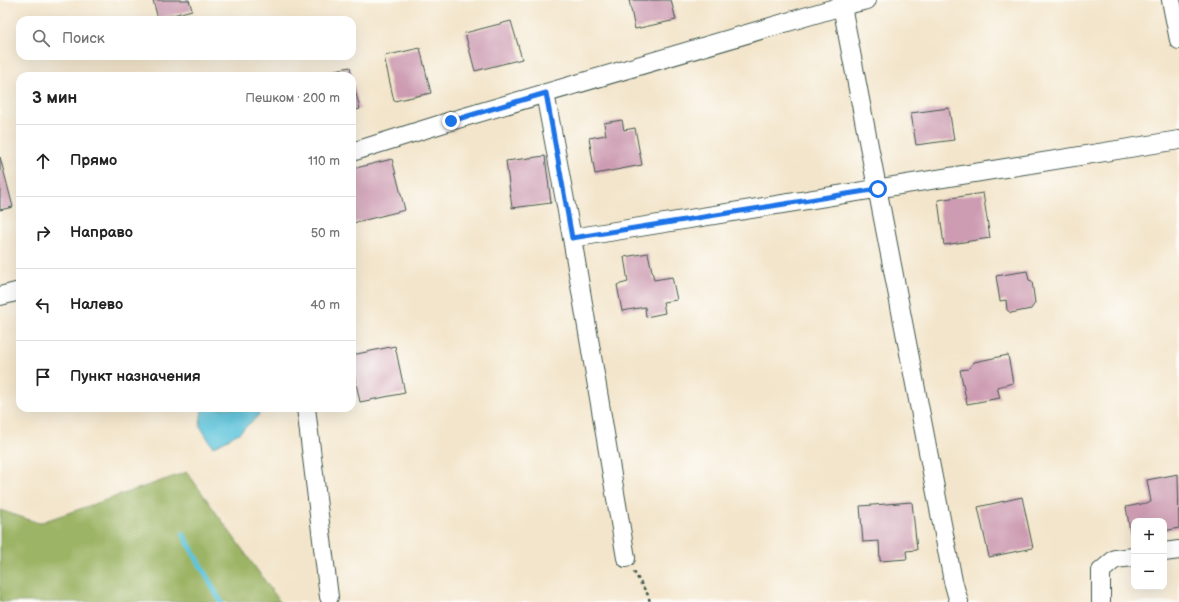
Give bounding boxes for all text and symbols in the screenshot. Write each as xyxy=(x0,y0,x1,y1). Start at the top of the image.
search box xyxy=(16,16,356,60)
icon: search xyxy=(30,27,52,49)
text: Поиск xyxy=(62,29,105,48)
text: 3 мин xyxy=(32,88,77,108)
text: Пешком · 200 m xyxy=(245,90,340,106)
route end xyxy=(442,112,460,130)
icon: ahead xyxy=(32,150,54,172)
text: Прямо xyxy=(70,151,117,170)
text: 110 m xyxy=(308,153,340,169)
route start xyxy=(869,180,887,198)
icon: right xyxy=(32,222,54,244)
text: Направо xyxy=(70,223,133,242)
text: 50 m xyxy=(311,225,340,241)
icon: left xyxy=(32,294,54,316)
text: Налево xyxy=(70,295,123,314)
text: 40 m xyxy=(310,297,340,313)
icon: arrive xyxy=(32,366,54,388)
text: Пункт назначения xyxy=(70,367,201,386)
map controls xyxy=(1131,518,1167,590)
button: + xyxy=(1131,518,1167,554)
button: − xyxy=(1131,554,1167,590)

